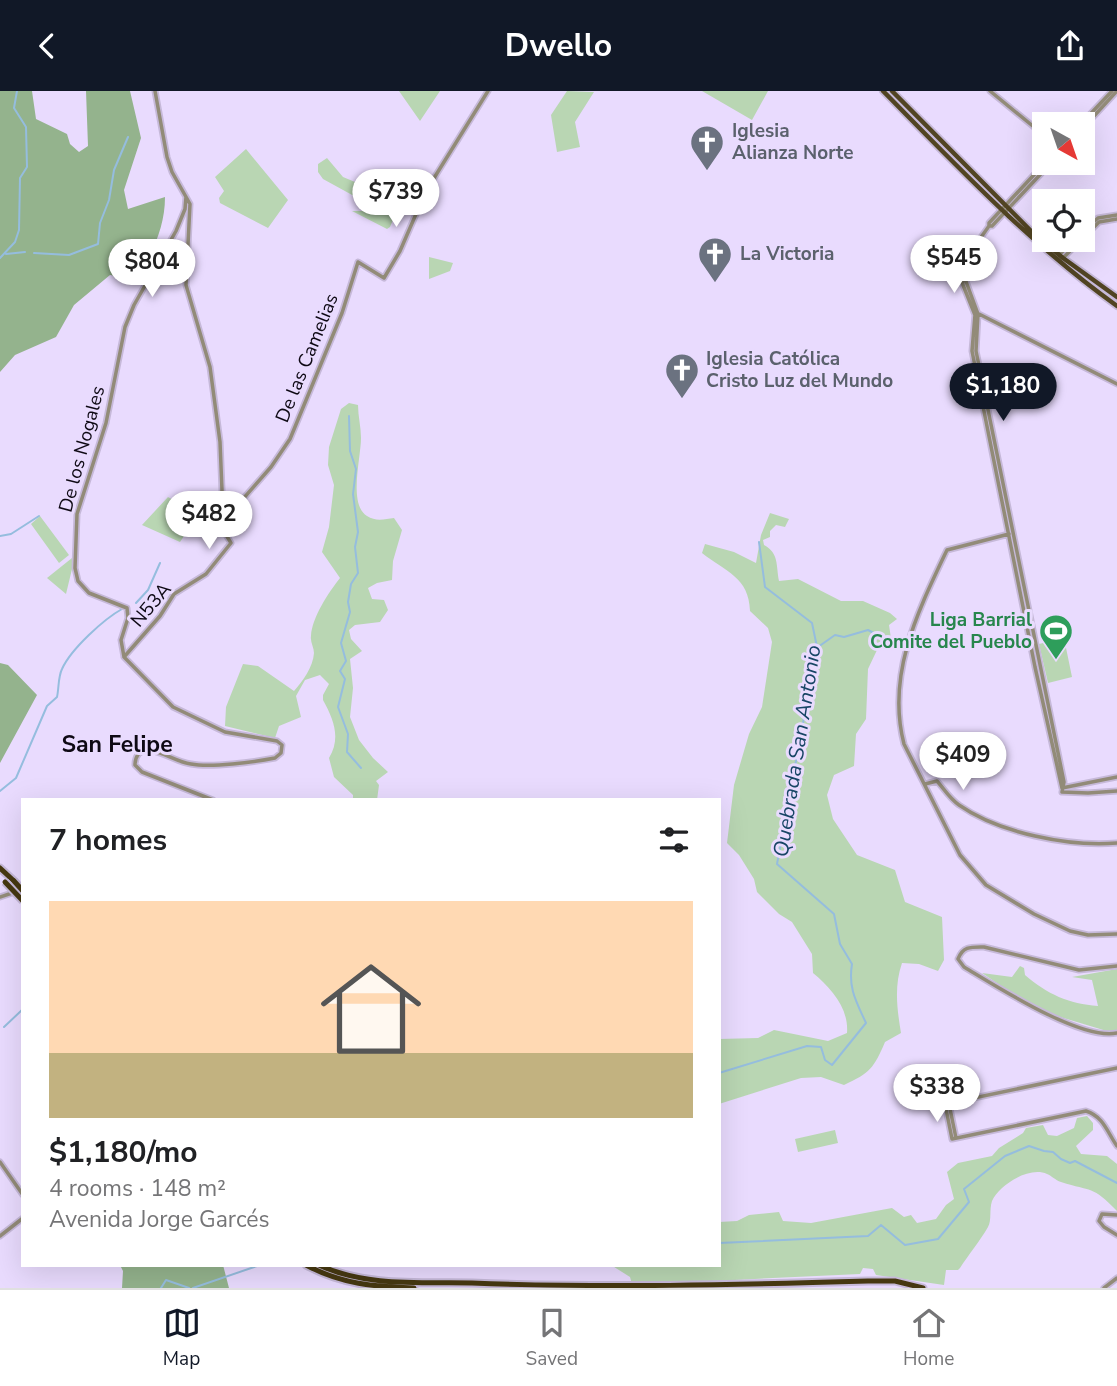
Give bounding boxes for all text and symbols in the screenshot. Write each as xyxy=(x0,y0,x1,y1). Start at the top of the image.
text: Dwello xyxy=(505,24,612,67)
icon: back xyxy=(28,27,66,65)
icon: share xyxy=(1051,27,1089,65)
north arrow xyxy=(1032,112,1096,175)
map controls xyxy=(1032,112,1095,252)
place label: Iglesia Alianza Norte xyxy=(732,118,854,166)
church icon: Iglesia Alianza Norte xyxy=(688,123,726,172)
pin: $739 xyxy=(355,169,437,229)
text: $739 xyxy=(368,176,424,207)
button: locate xyxy=(1032,189,1095,252)
church icon: La Victoria xyxy=(696,235,734,284)
pin: $545 xyxy=(913,235,995,295)
pin: $804 xyxy=(111,239,193,299)
place label: La Victoria xyxy=(740,241,834,267)
text: $545 xyxy=(926,242,982,273)
text: $804 xyxy=(124,246,180,277)
street label: De las Camelias xyxy=(269,290,345,426)
place label: Iglesia Católica Cristo Luz del Mundo xyxy=(706,346,893,394)
church icon: Iglesia Católica Cristo Luz del Mundo xyxy=(663,351,701,400)
pin: $1,180 xyxy=(946,363,1060,423)
text: $1,180 xyxy=(966,370,1040,401)
street label: De los Nogales xyxy=(53,383,111,515)
pin: $482 xyxy=(168,491,250,551)
text: $482 xyxy=(181,498,237,529)
street label: N53A xyxy=(125,577,177,633)
place label: Liga Barrial Comite del Pueblo xyxy=(870,607,1032,655)
sports icon: Liga Barrial Comite del Pueblo xyxy=(1037,612,1075,661)
water label: Quebrada San Antonio xyxy=(766,643,828,859)
district label: San Felipe xyxy=(61,729,173,760)
pin: $409 xyxy=(922,733,1004,792)
text: $409 xyxy=(935,739,991,770)
text: 7 homes xyxy=(49,820,167,861)
icon: filters xyxy=(655,821,693,859)
icon: home xyxy=(308,946,434,1072)
pin: $338 xyxy=(896,1065,978,1124)
text: $338 xyxy=(909,1071,965,1102)
text: $1,180/mo xyxy=(49,1132,198,1173)
text: 4 rooms · 148 m² xyxy=(49,1173,226,1204)
text: Avenida Jorge Garcés xyxy=(49,1204,270,1235)
tab: Map xyxy=(163,1304,201,1372)
tab: Saved xyxy=(526,1304,578,1372)
tab: Home xyxy=(903,1304,954,1372)

